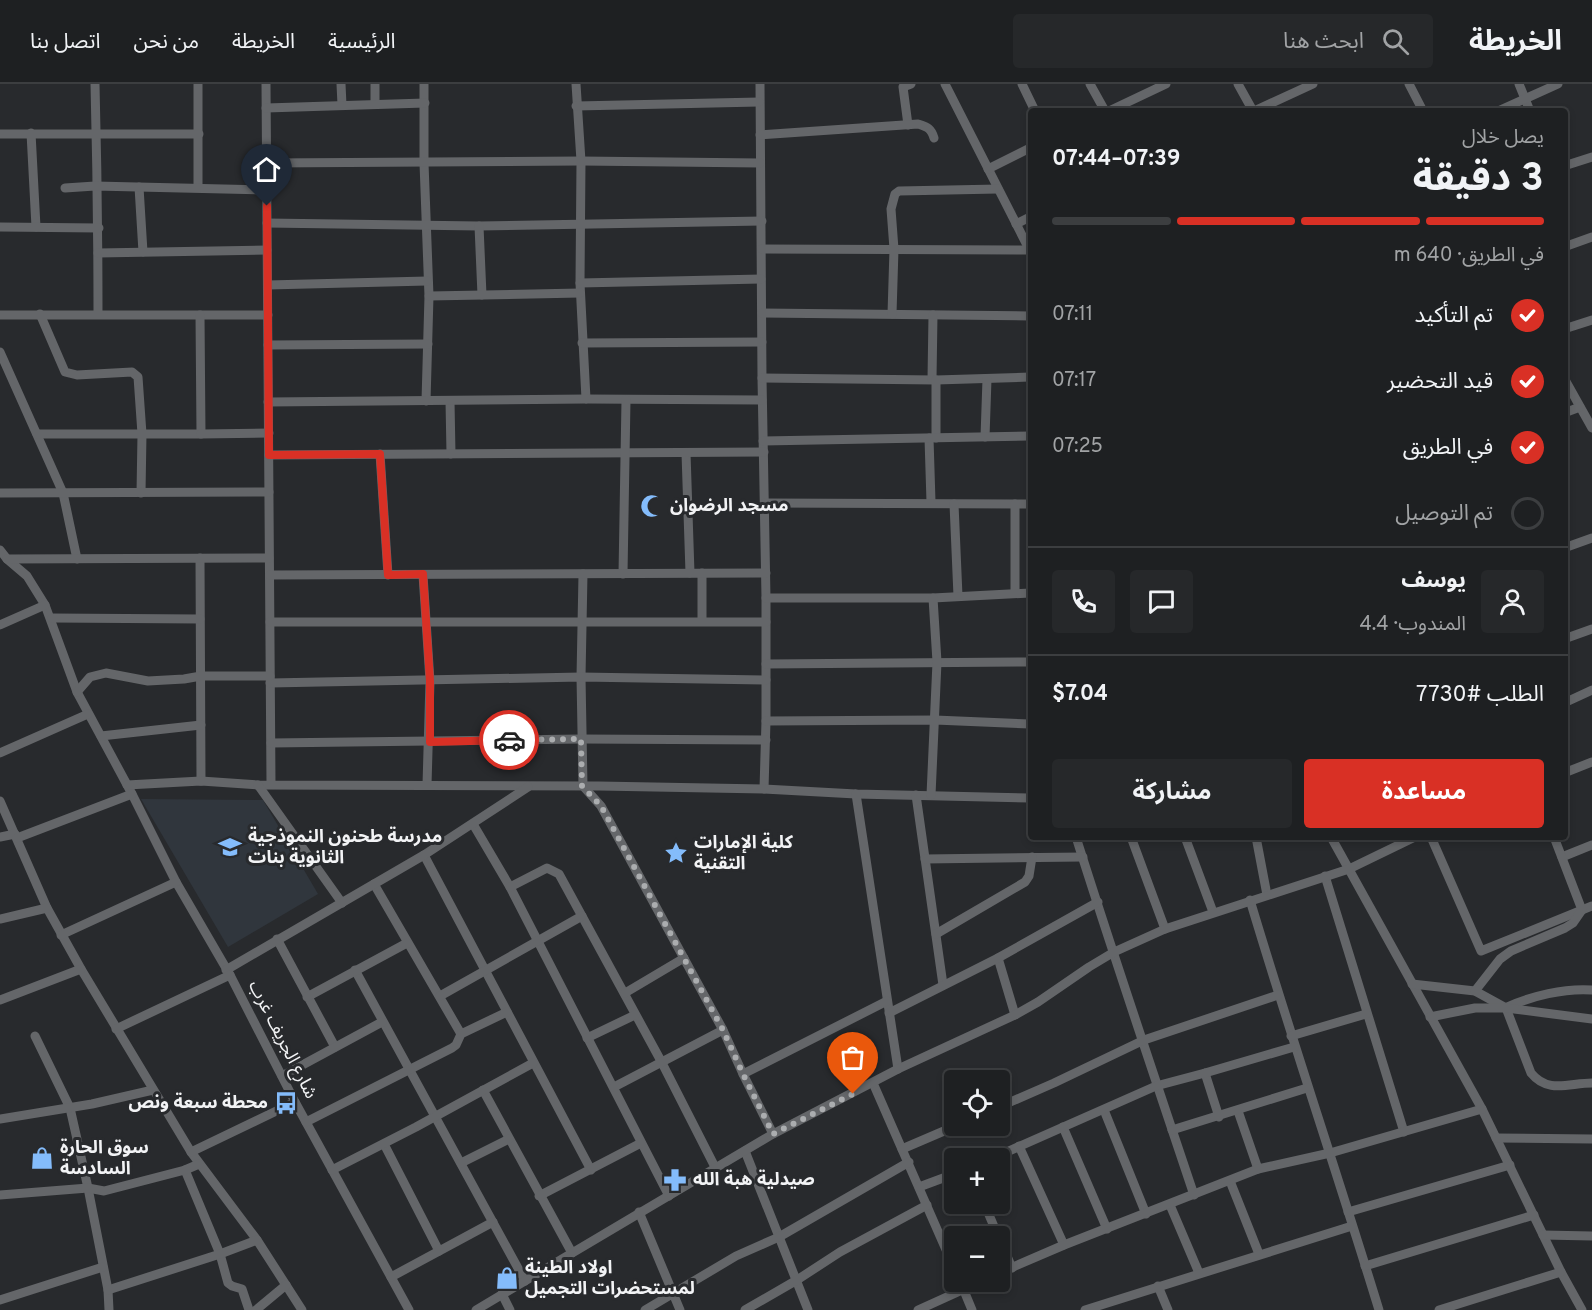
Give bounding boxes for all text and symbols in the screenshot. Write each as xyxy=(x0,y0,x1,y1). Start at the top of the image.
search box xyxy=(1013,14,1433,68)
icon: search xyxy=(1379,25,1412,58)
text: الخريطة xyxy=(1469,25,1562,61)
text: اتصل بنا xyxy=(30,29,100,56)
text: من نحن xyxy=(133,29,199,56)
text: الخريطة xyxy=(232,29,295,56)
text: الرئيسية xyxy=(328,29,396,56)
text: ابحث هنا xyxy=(1283,29,1364,56)
text: يصل خلال xyxy=(1462,125,1544,151)
pin xyxy=(241,144,292,206)
text: 07:39–07:44 xyxy=(1052,146,1180,173)
icon: home xyxy=(250,153,283,186)
text: 3 دقيقة xyxy=(1413,156,1544,205)
text: في الطريق · 640 m xyxy=(1394,243,1544,269)
icon: check xyxy=(1511,299,1544,332)
text: 07:11 xyxy=(1052,302,1093,328)
text: تم التأكيد xyxy=(1414,303,1493,330)
icon: check xyxy=(1511,365,1544,398)
text: 07:17 xyxy=(1052,368,1096,394)
text: قيد التحضير xyxy=(1387,369,1493,396)
icon: check xyxy=(1511,431,1544,464)
text: 07:25 xyxy=(1052,434,1103,460)
text: في الطريق xyxy=(1403,435,1493,462)
mosque icon: مسجد الرضوان xyxy=(639,493,665,519)
place label: مسجد الرضوان xyxy=(670,495,788,518)
text: تم التوصيل xyxy=(1395,501,1493,528)
text: يوسف xyxy=(1401,568,1466,595)
button: phone xyxy=(1052,570,1115,633)
button: chat xyxy=(1130,570,1193,633)
button: person xyxy=(1481,570,1544,633)
text: المندوب · 4.4 xyxy=(1359,612,1466,638)
text: $7.04 xyxy=(1052,681,1108,708)
text: الطلب #7730 xyxy=(1416,682,1544,709)
courier xyxy=(479,710,539,770)
icon: car xyxy=(493,724,526,757)
button: مشاركة xyxy=(1052,759,1292,828)
button: مساعدة xyxy=(1304,759,1544,828)
place label: مدرسة طحنون النموذجية الثانوية بنات xyxy=(248,826,442,870)
place label: كلية الإمارات التقنية xyxy=(694,832,794,876)
school or university icon: مدرسة طحنون النموذجية الثانوية بنات xyxy=(217,834,243,860)
place icon: كلية الإمارات التقنية xyxy=(663,840,689,866)
street label: شارع الجريف غرب xyxy=(241,977,322,1103)
pin xyxy=(827,1032,878,1094)
icon: bag xyxy=(836,1041,869,1074)
map controls xyxy=(944,1070,1010,1292)
button: locate xyxy=(944,1070,1010,1136)
bus stop icon: محطة سبعة ونص xyxy=(273,1090,299,1116)
place label: محطة سبعة ونص xyxy=(128,1092,268,1115)
place label: سوق الحارة السادسة xyxy=(60,1137,149,1181)
shop icon: سوق الحارة السادسة xyxy=(29,1145,55,1171)
button: + xyxy=(944,1148,1010,1214)
pharmacy icon: صيدلية هبة الله xyxy=(662,1167,688,1193)
place label: صيدلية هبة الله xyxy=(693,1169,815,1192)
button: − xyxy=(944,1226,1010,1292)
place label: اولاد الطينة لمستحضرات التجميل xyxy=(525,1257,695,1301)
shop icon: اولاد الطينة لمستحضرات التجميل xyxy=(494,1265,520,1291)

